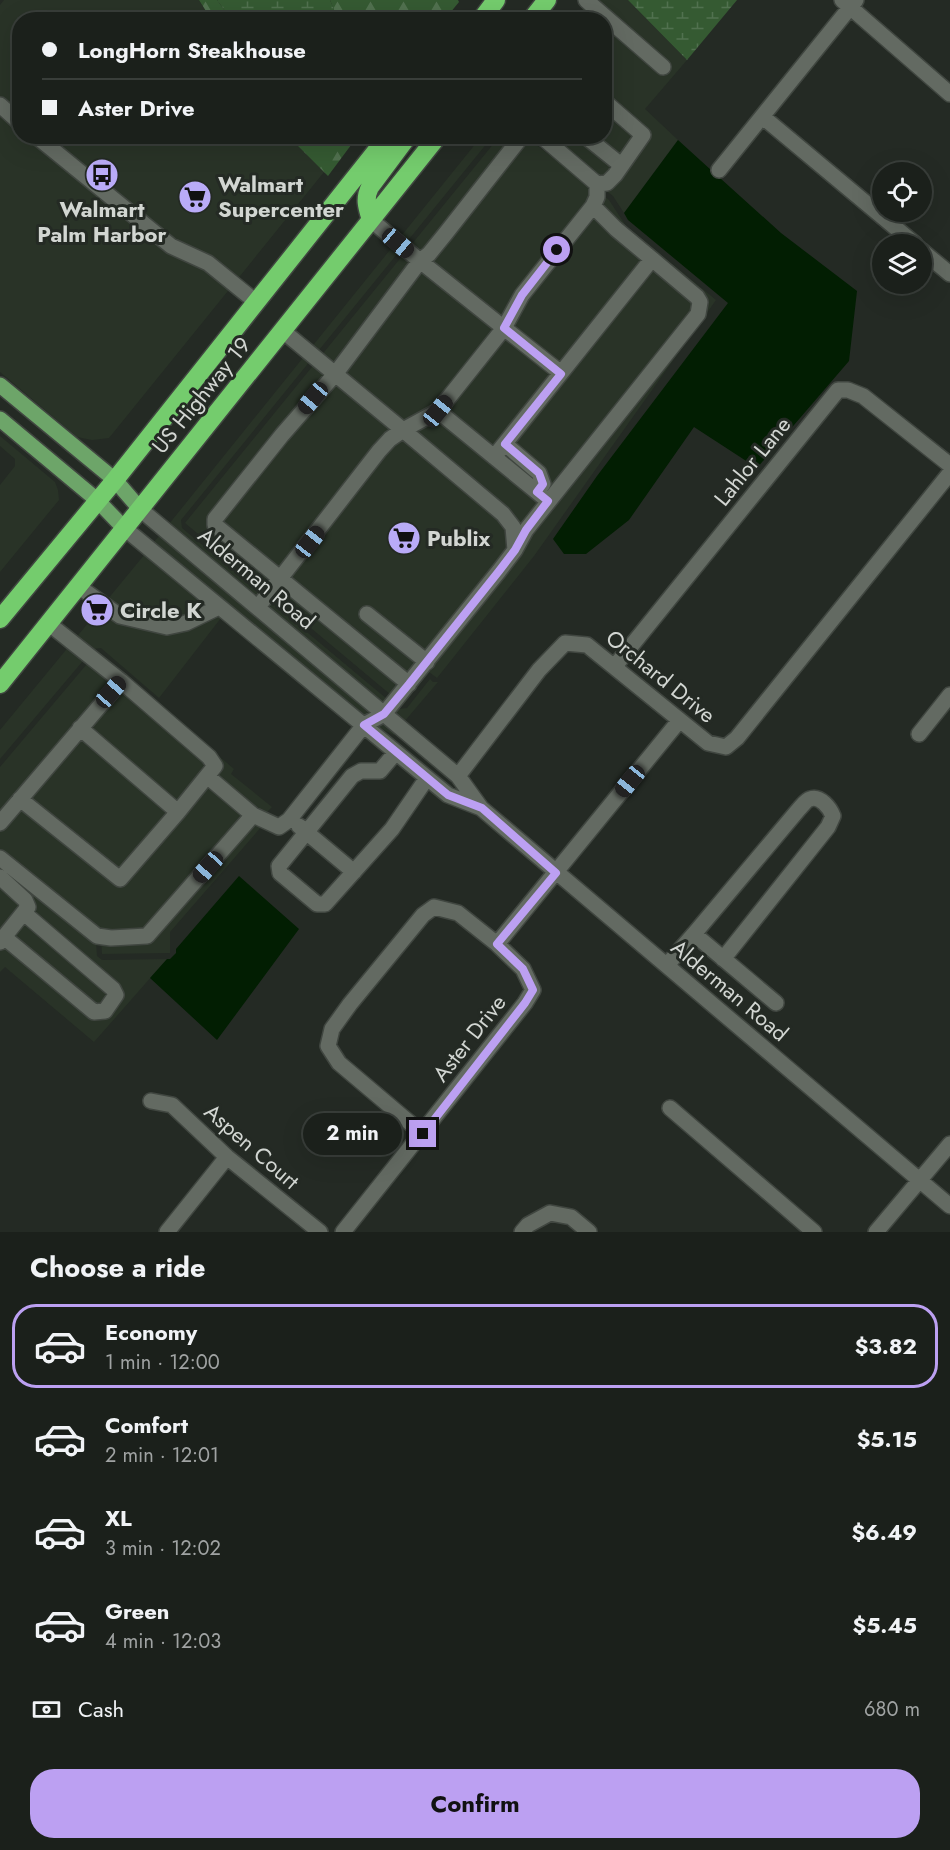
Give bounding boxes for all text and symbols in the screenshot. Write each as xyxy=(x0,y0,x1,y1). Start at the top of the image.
text: LongHorn Steakhouse xyxy=(78,34,306,66)
text: Aster Drive xyxy=(78,92,195,124)
bus stop icon: Walmart Palm Harbor xyxy=(84,157,120,193)
map controls xyxy=(872,162,932,294)
button: locate xyxy=(872,162,932,222)
place label: Walmart Supercenter xyxy=(218,168,344,225)
supermarket icon: Walmart Supercenter xyxy=(177,179,213,215)
place label: Walmart Palm Harbor xyxy=(37,193,167,250)
car xyxy=(378,225,418,261)
button: layers xyxy=(872,234,932,294)
route start xyxy=(543,236,570,263)
street label: US Highway 19 xyxy=(144,330,258,460)
car xyxy=(295,378,331,418)
car xyxy=(420,391,456,431)
street label: Lahlor Lane xyxy=(706,409,798,513)
street label: Alderman Road xyxy=(191,519,323,637)
supermarket icon: Publix xyxy=(386,520,422,556)
car xyxy=(292,522,328,562)
place label: Publix xyxy=(427,522,491,554)
supermarket icon: Circle K xyxy=(79,592,115,628)
place label: Circle K xyxy=(120,594,202,626)
street label: Orchard Drive xyxy=(599,622,723,730)
car xyxy=(92,673,130,711)
car xyxy=(612,761,648,801)
car xyxy=(189,848,227,886)
street label: Alderman Road xyxy=(664,931,796,1049)
street label: Aster Drive xyxy=(425,988,513,1088)
street label: Aspen Court xyxy=(197,1096,307,1197)
callout: 2 min xyxy=(303,1113,402,1155)
text: 2 min xyxy=(326,1119,379,1148)
route end xyxy=(409,1120,436,1147)
text: Choose a ride xyxy=(30,1248,205,1287)
text: Economy xyxy=(105,1316,197,1348)
icon: car xyxy=(33,1319,87,1373)
text: $3.82 xyxy=(855,1330,917,1362)
text: 1 min · 12:00 xyxy=(105,1348,220,1377)
text: Comfort xyxy=(105,1409,188,1441)
icon: car xyxy=(33,1412,87,1466)
text: $5.15 xyxy=(857,1423,917,1455)
text: 2 min · 12:01 xyxy=(105,1441,219,1470)
text: XL xyxy=(105,1502,132,1534)
icon: car xyxy=(33,1505,87,1559)
text: $6.49 xyxy=(851,1516,917,1548)
text: 3 min · 12:02 xyxy=(105,1534,221,1563)
text: Green xyxy=(105,1595,169,1627)
icon: car xyxy=(33,1598,87,1652)
text: $5.45 xyxy=(852,1609,917,1641)
text: 4 min · 12:03 xyxy=(105,1627,221,1656)
icon: cash xyxy=(30,1693,63,1726)
text: Cash xyxy=(78,1693,124,1725)
text: 680 m xyxy=(864,1695,920,1724)
button: Confirm xyxy=(30,1769,920,1838)

